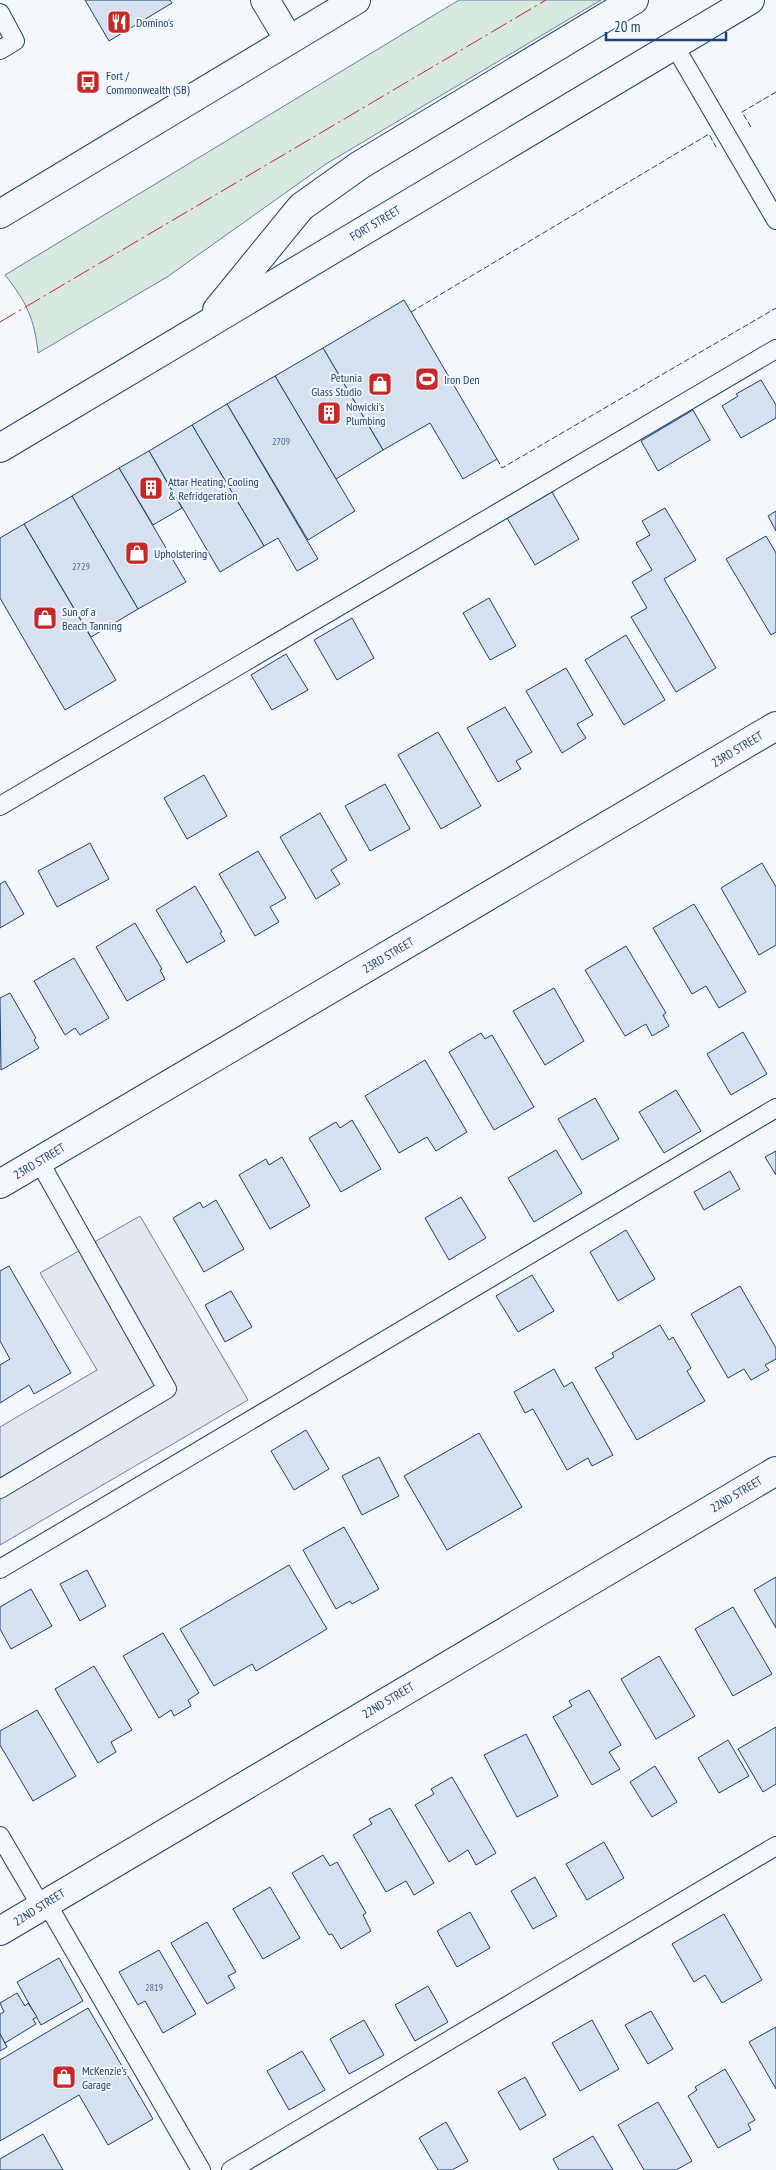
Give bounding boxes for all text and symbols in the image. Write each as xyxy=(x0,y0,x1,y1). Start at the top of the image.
restaurant icon: Domino's xyxy=(106,9,132,35)
scale bar xyxy=(606,10,726,42)
place label: Domino's xyxy=(136,15,173,30)
text: 20 m xyxy=(614,17,640,36)
place label: Fort / Commonwealth (SB) xyxy=(106,68,190,97)
bus stop icon: Fort / Commonwealth (SB) xyxy=(75,69,101,95)
street label: FORT STREET xyxy=(347,202,403,244)
sports icon: Iron Den xyxy=(414,366,440,392)
place label: Petunia Glass Studio xyxy=(311,370,362,399)
shop icon: Petunia Glass Studio xyxy=(367,371,393,397)
place label: Iron Den xyxy=(444,372,480,387)
place label: Nowicki's Plumbing xyxy=(346,399,386,428)
building icon: Nowicki's Plumbing xyxy=(316,400,342,426)
house number: 2709 xyxy=(272,435,290,448)
place label: Attar Heating, Cooling & Refridgeration xyxy=(168,474,259,503)
building icon: Attar Heating, Cooling & Refridgeration xyxy=(138,475,164,501)
shop icon: Upholstering xyxy=(124,540,150,566)
place label: Upholstering xyxy=(154,546,207,561)
house number: 2729 xyxy=(72,560,90,573)
place label: Sun of a Beach Tanning xyxy=(62,604,122,633)
shop icon: Sun of a Beach Tanning xyxy=(32,605,58,631)
street label: 23RD STREET xyxy=(709,727,766,770)
street label: 23RD STREET xyxy=(360,933,417,976)
street label: 23RD STREET xyxy=(11,1139,68,1182)
street label: 22ND STREET xyxy=(707,1472,765,1515)
street label: 22ND STREET xyxy=(359,1678,417,1721)
street label: 22ND STREET xyxy=(10,1885,68,1929)
house number: 2819 xyxy=(145,1981,163,1994)
place label: McKenzie's Garage xyxy=(82,2063,127,2092)
shop icon: McKenzie's Garage xyxy=(51,2064,77,2090)

